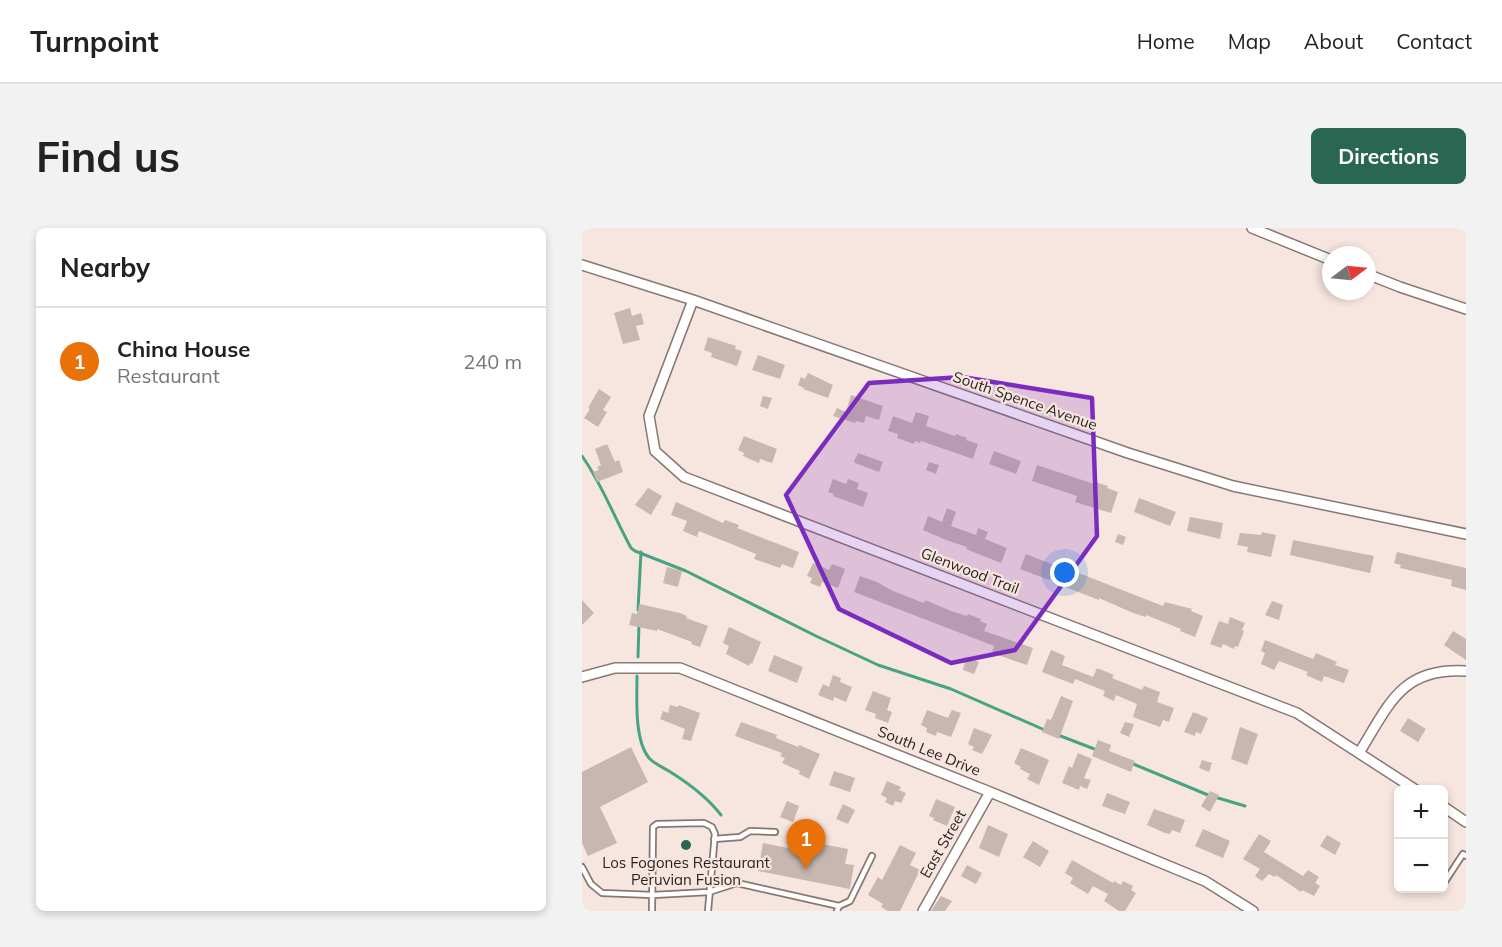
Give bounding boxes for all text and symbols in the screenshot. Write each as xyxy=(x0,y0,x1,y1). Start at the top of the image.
text: Turnpoint xyxy=(30,24,159,59)
text: Home xyxy=(1137,28,1195,54)
text: Map xyxy=(1228,28,1271,54)
text: About xyxy=(1304,28,1363,54)
text: Contact xyxy=(1396,28,1472,54)
button: Directions xyxy=(1311,128,1466,184)
text: Find us xyxy=(36,130,180,183)
north arrow xyxy=(1322,246,1376,300)
text: Nearby xyxy=(60,251,150,284)
text: China House xyxy=(117,335,250,363)
text: 1 xyxy=(74,349,86,374)
text: 240 m xyxy=(463,349,522,374)
text: Restaurant xyxy=(117,363,220,388)
street label: South Spence Avenue xyxy=(950,367,1100,434)
street label: Glenwood Trail xyxy=(918,543,1022,598)
your location xyxy=(1050,558,1079,587)
street label: South Lee Drive xyxy=(875,721,983,780)
map controls xyxy=(1394,785,1448,893)
button: + xyxy=(1394,785,1448,839)
street label: East Street xyxy=(915,806,970,881)
pin: 1 xyxy=(786,820,826,869)
marker: Los Fogones Restaurant Peruvian Fusion xyxy=(679,838,693,852)
button: − xyxy=(1394,839,1448,893)
place label: Los Fogones Restaurant Peruvian Fusion xyxy=(602,853,770,889)

